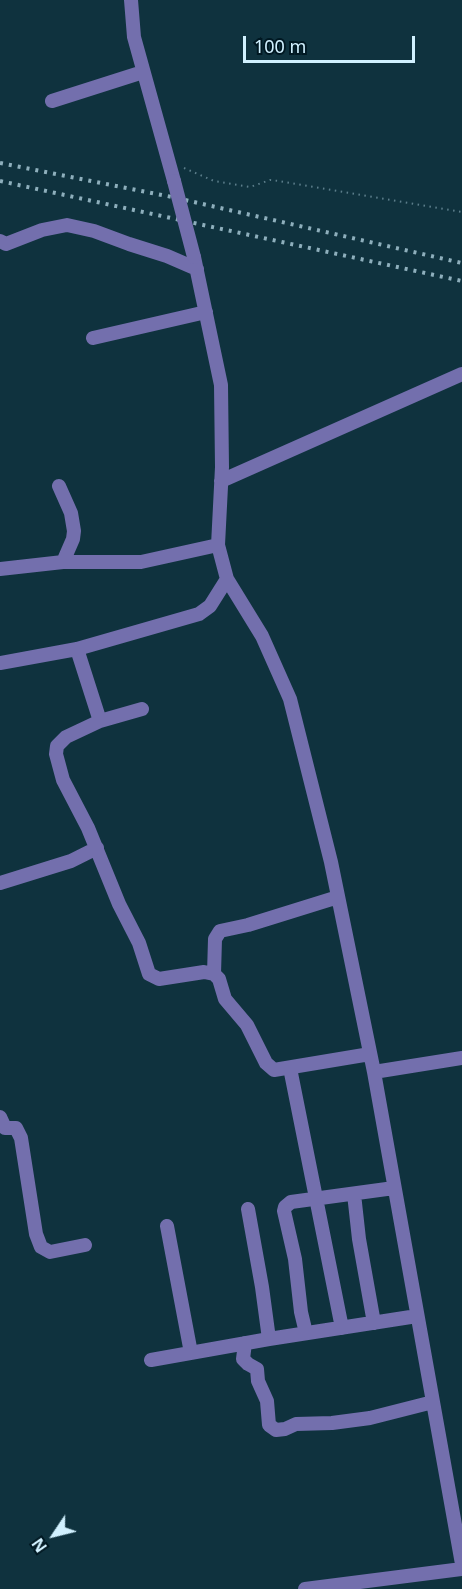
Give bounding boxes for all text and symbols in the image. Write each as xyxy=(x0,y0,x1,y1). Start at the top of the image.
scale bar xyxy=(246,24,418,62)
text: 100 m xyxy=(254,34,306,58)
north arrow xyxy=(24,1505,84,1565)
text: N xyxy=(27,1534,52,1557)

